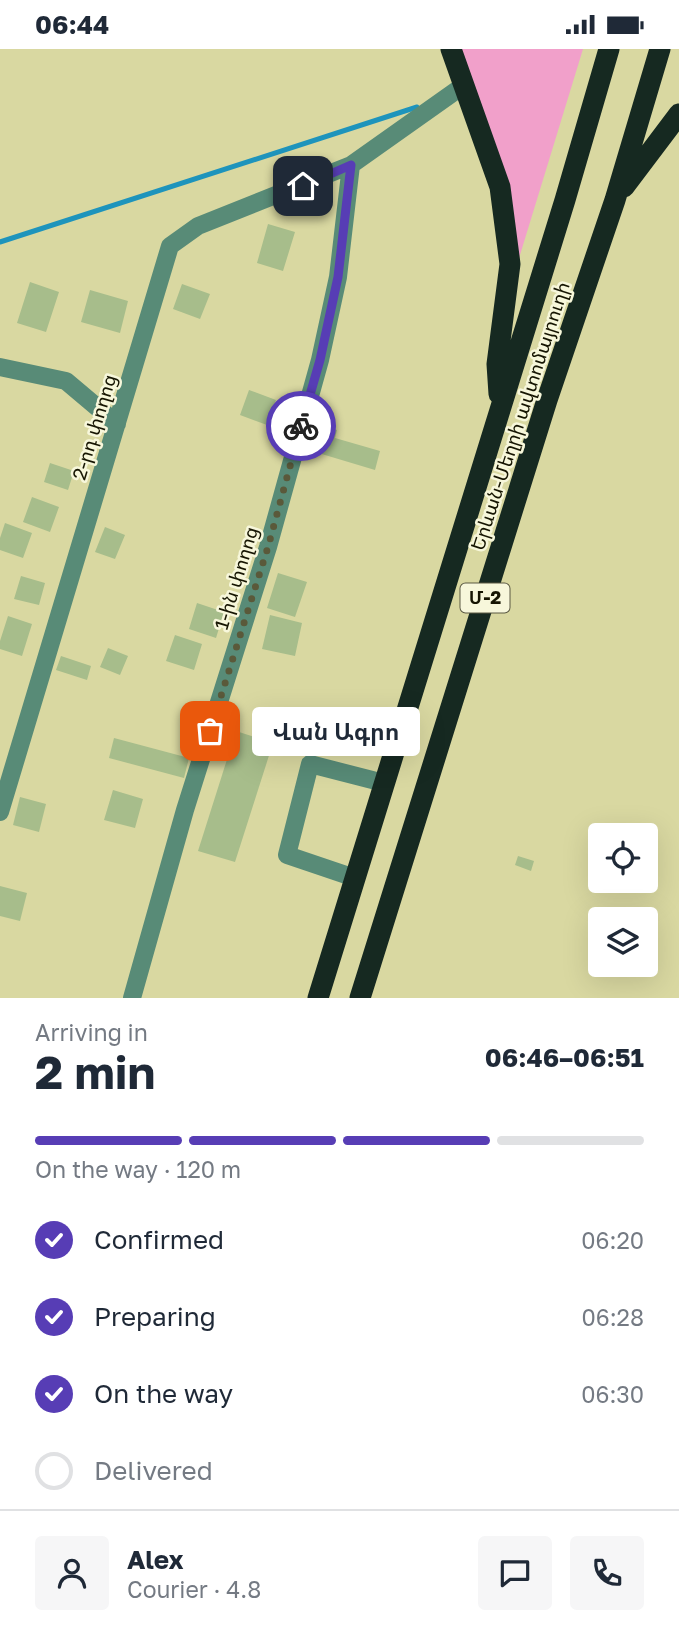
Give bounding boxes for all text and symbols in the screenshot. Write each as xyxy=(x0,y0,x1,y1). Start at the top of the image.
text: 06:44 xyxy=(35,9,109,40)
pin xyxy=(273,156,333,216)
icon: home xyxy=(284,167,322,205)
street label: Երևան-Մեղրի ավտոմայրուղի xyxy=(465,279,575,553)
street label: 2-րդ փողոց xyxy=(67,371,121,483)
courier xyxy=(266,391,336,461)
icon: bike xyxy=(282,407,320,445)
street label: 1-ին փողոց xyxy=(209,524,263,632)
road number: Մ-2 xyxy=(461,583,510,613)
pin xyxy=(180,701,240,761)
callout: Վան Ագրո xyxy=(252,707,420,755)
icon: bag xyxy=(191,712,229,750)
text: Վան Ագրո xyxy=(273,717,399,745)
map controls xyxy=(588,823,658,977)
button: locate xyxy=(588,823,658,893)
button: layers xyxy=(588,907,658,977)
text: Arriving in xyxy=(35,1018,148,1046)
text: 06:46–06:51 xyxy=(485,1042,644,1073)
text: 2 min xyxy=(35,1044,155,1099)
text: On the way · 120 m xyxy=(35,1155,241,1183)
icon: check xyxy=(35,1221,73,1259)
text: Confirmed xyxy=(94,1224,224,1255)
text: 06:20 xyxy=(581,1226,644,1254)
icon: check xyxy=(35,1298,73,1336)
text: Preparing xyxy=(94,1301,216,1332)
text: 06:28 xyxy=(582,1303,644,1331)
icon: check xyxy=(35,1375,73,1413)
text: On the way xyxy=(94,1378,233,1409)
text: 06:30 xyxy=(581,1380,644,1408)
text: Delivered xyxy=(94,1455,213,1486)
button: person xyxy=(35,1536,109,1610)
button: chat xyxy=(478,1536,552,1610)
button: phone xyxy=(570,1536,644,1610)
text: Alex xyxy=(127,1544,184,1575)
text: Courier · 4.8 xyxy=(127,1575,261,1603)

